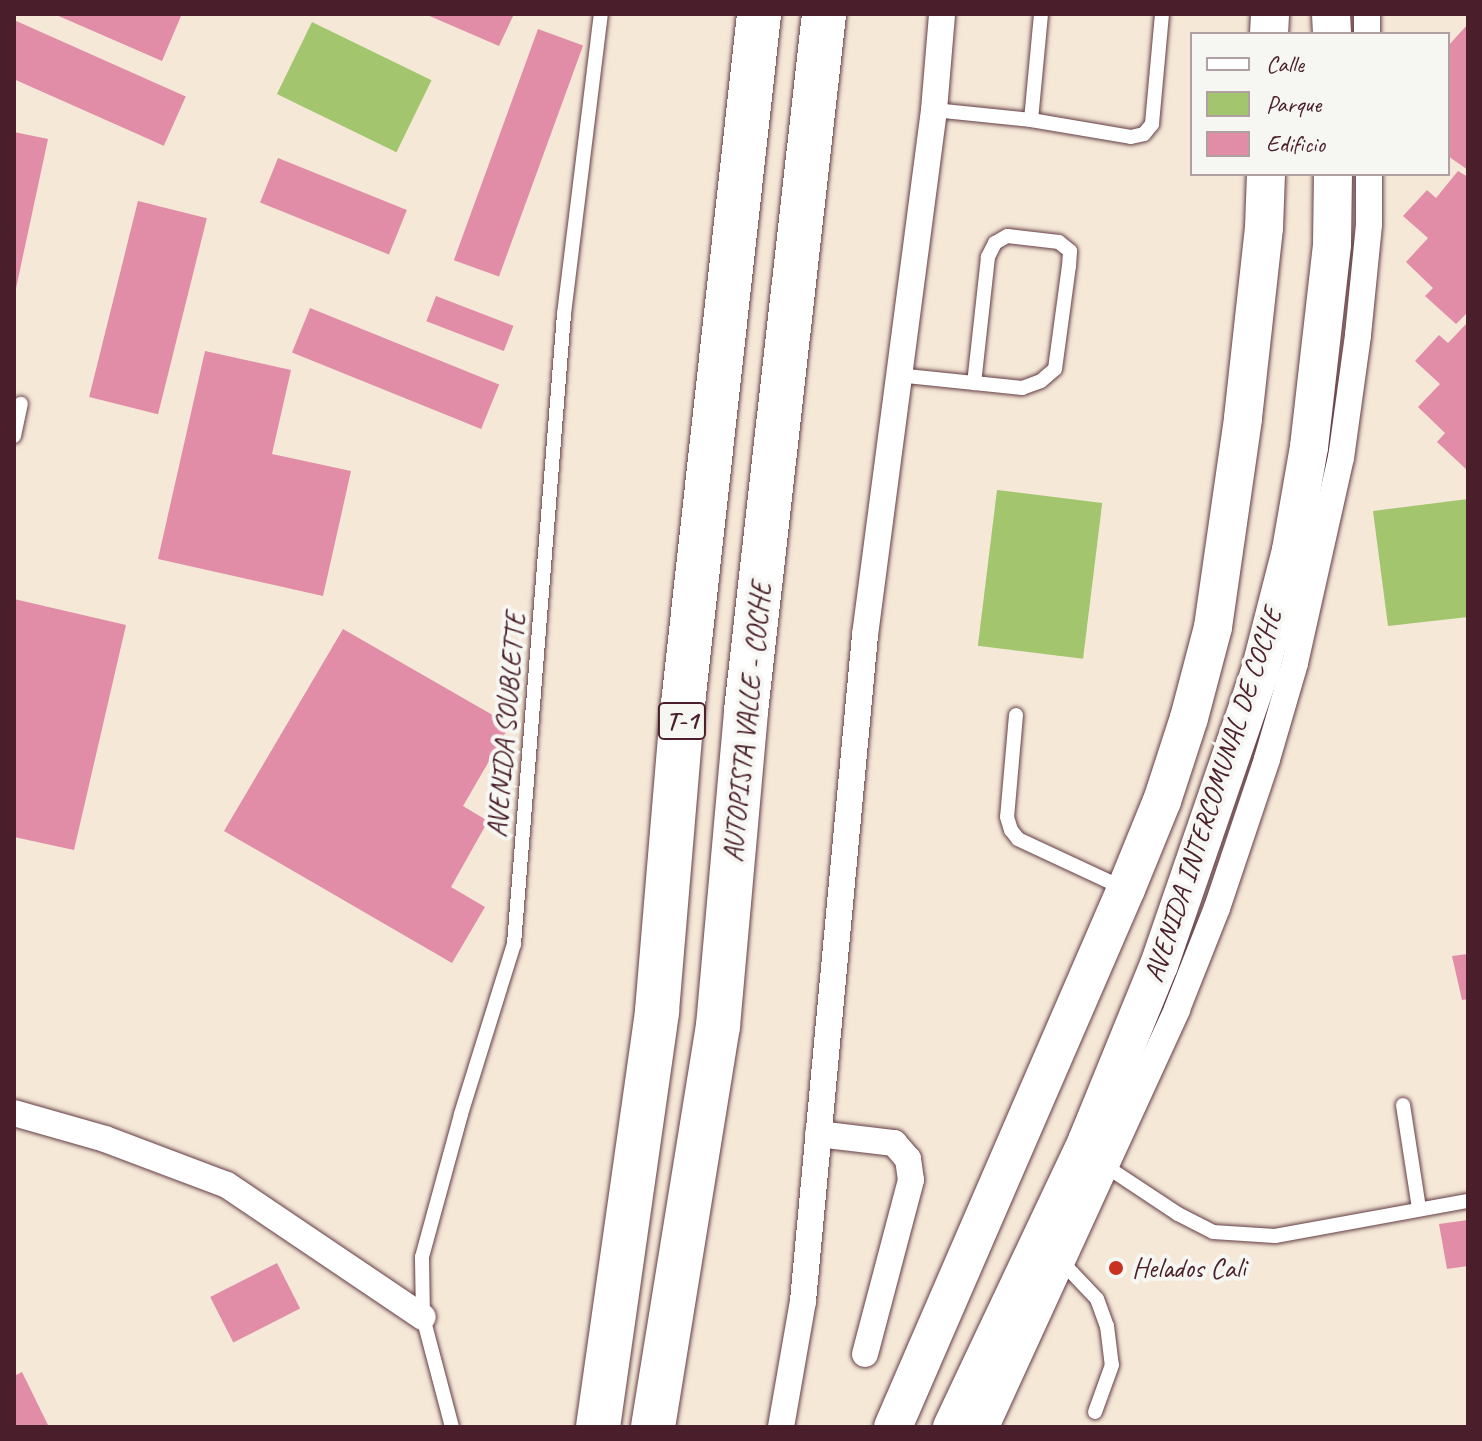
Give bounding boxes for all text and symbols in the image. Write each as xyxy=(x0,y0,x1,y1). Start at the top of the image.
legend xyxy=(1190,32,1450,176)
text: Calle xyxy=(1266,49,1304,79)
text: Parque xyxy=(1266,89,1321,119)
text: Edificio xyxy=(1266,129,1325,159)
street label: AUTOPISTA VALLE - COCHE xyxy=(716,581,778,863)
street label: AVENIDA INTERCOMUNAL DE COCHE xyxy=(1137,604,1289,986)
street label: AVENIDA SOUBLETTE xyxy=(479,611,533,839)
road number: T-1 xyxy=(656,699,708,743)
place label: Helados Cali xyxy=(1132,1251,1246,1285)
marker: Helados Cali xyxy=(1107,1259,1125,1277)

